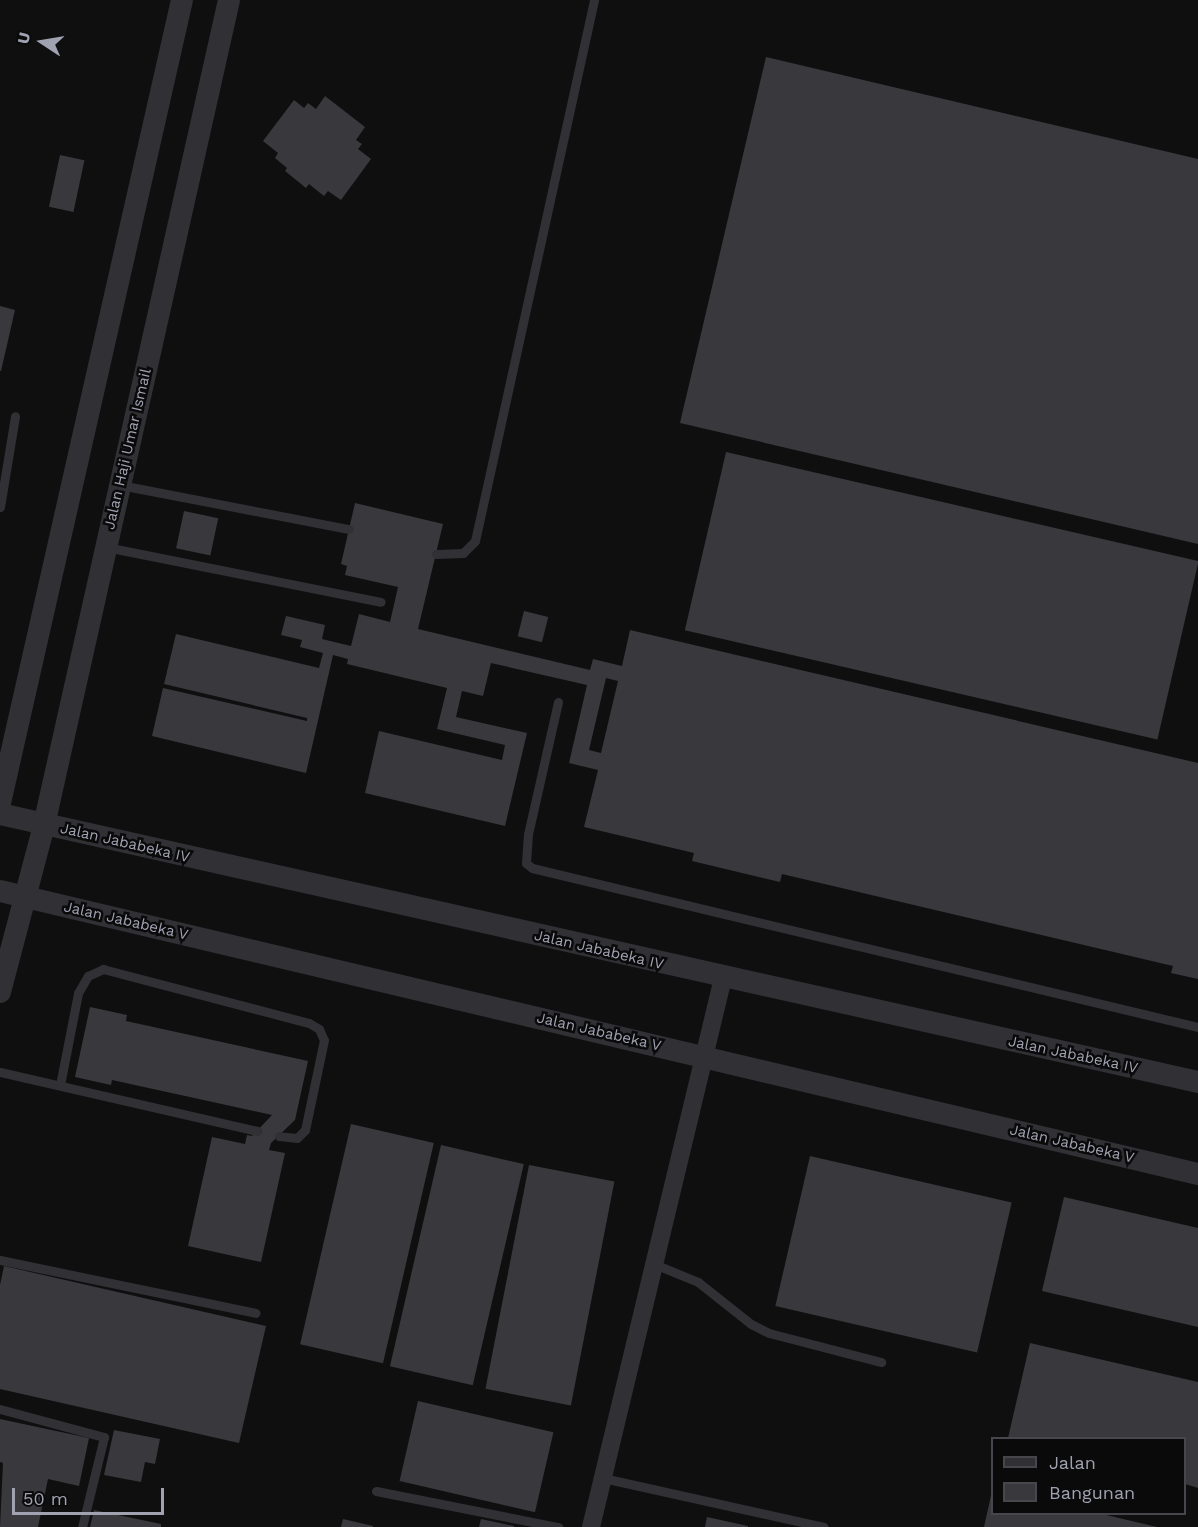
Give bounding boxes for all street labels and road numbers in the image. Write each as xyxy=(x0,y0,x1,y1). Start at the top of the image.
street label: Jalan Haji Umar Ismail xyxy=(101,367,155,531)
street label: Jalan Jababeka IV xyxy=(58,819,192,867)
street label: Jalan Jababeka V xyxy=(61,898,191,944)
street label: Jalan Jababeka IV xyxy=(532,926,666,974)
street label: Jalan Jababeka V xyxy=(534,1009,664,1055)
street label: Jalan Jababeka IV xyxy=(1006,1032,1140,1078)
street label: Jalan Jababeka V xyxy=(1007,1121,1137,1167)

